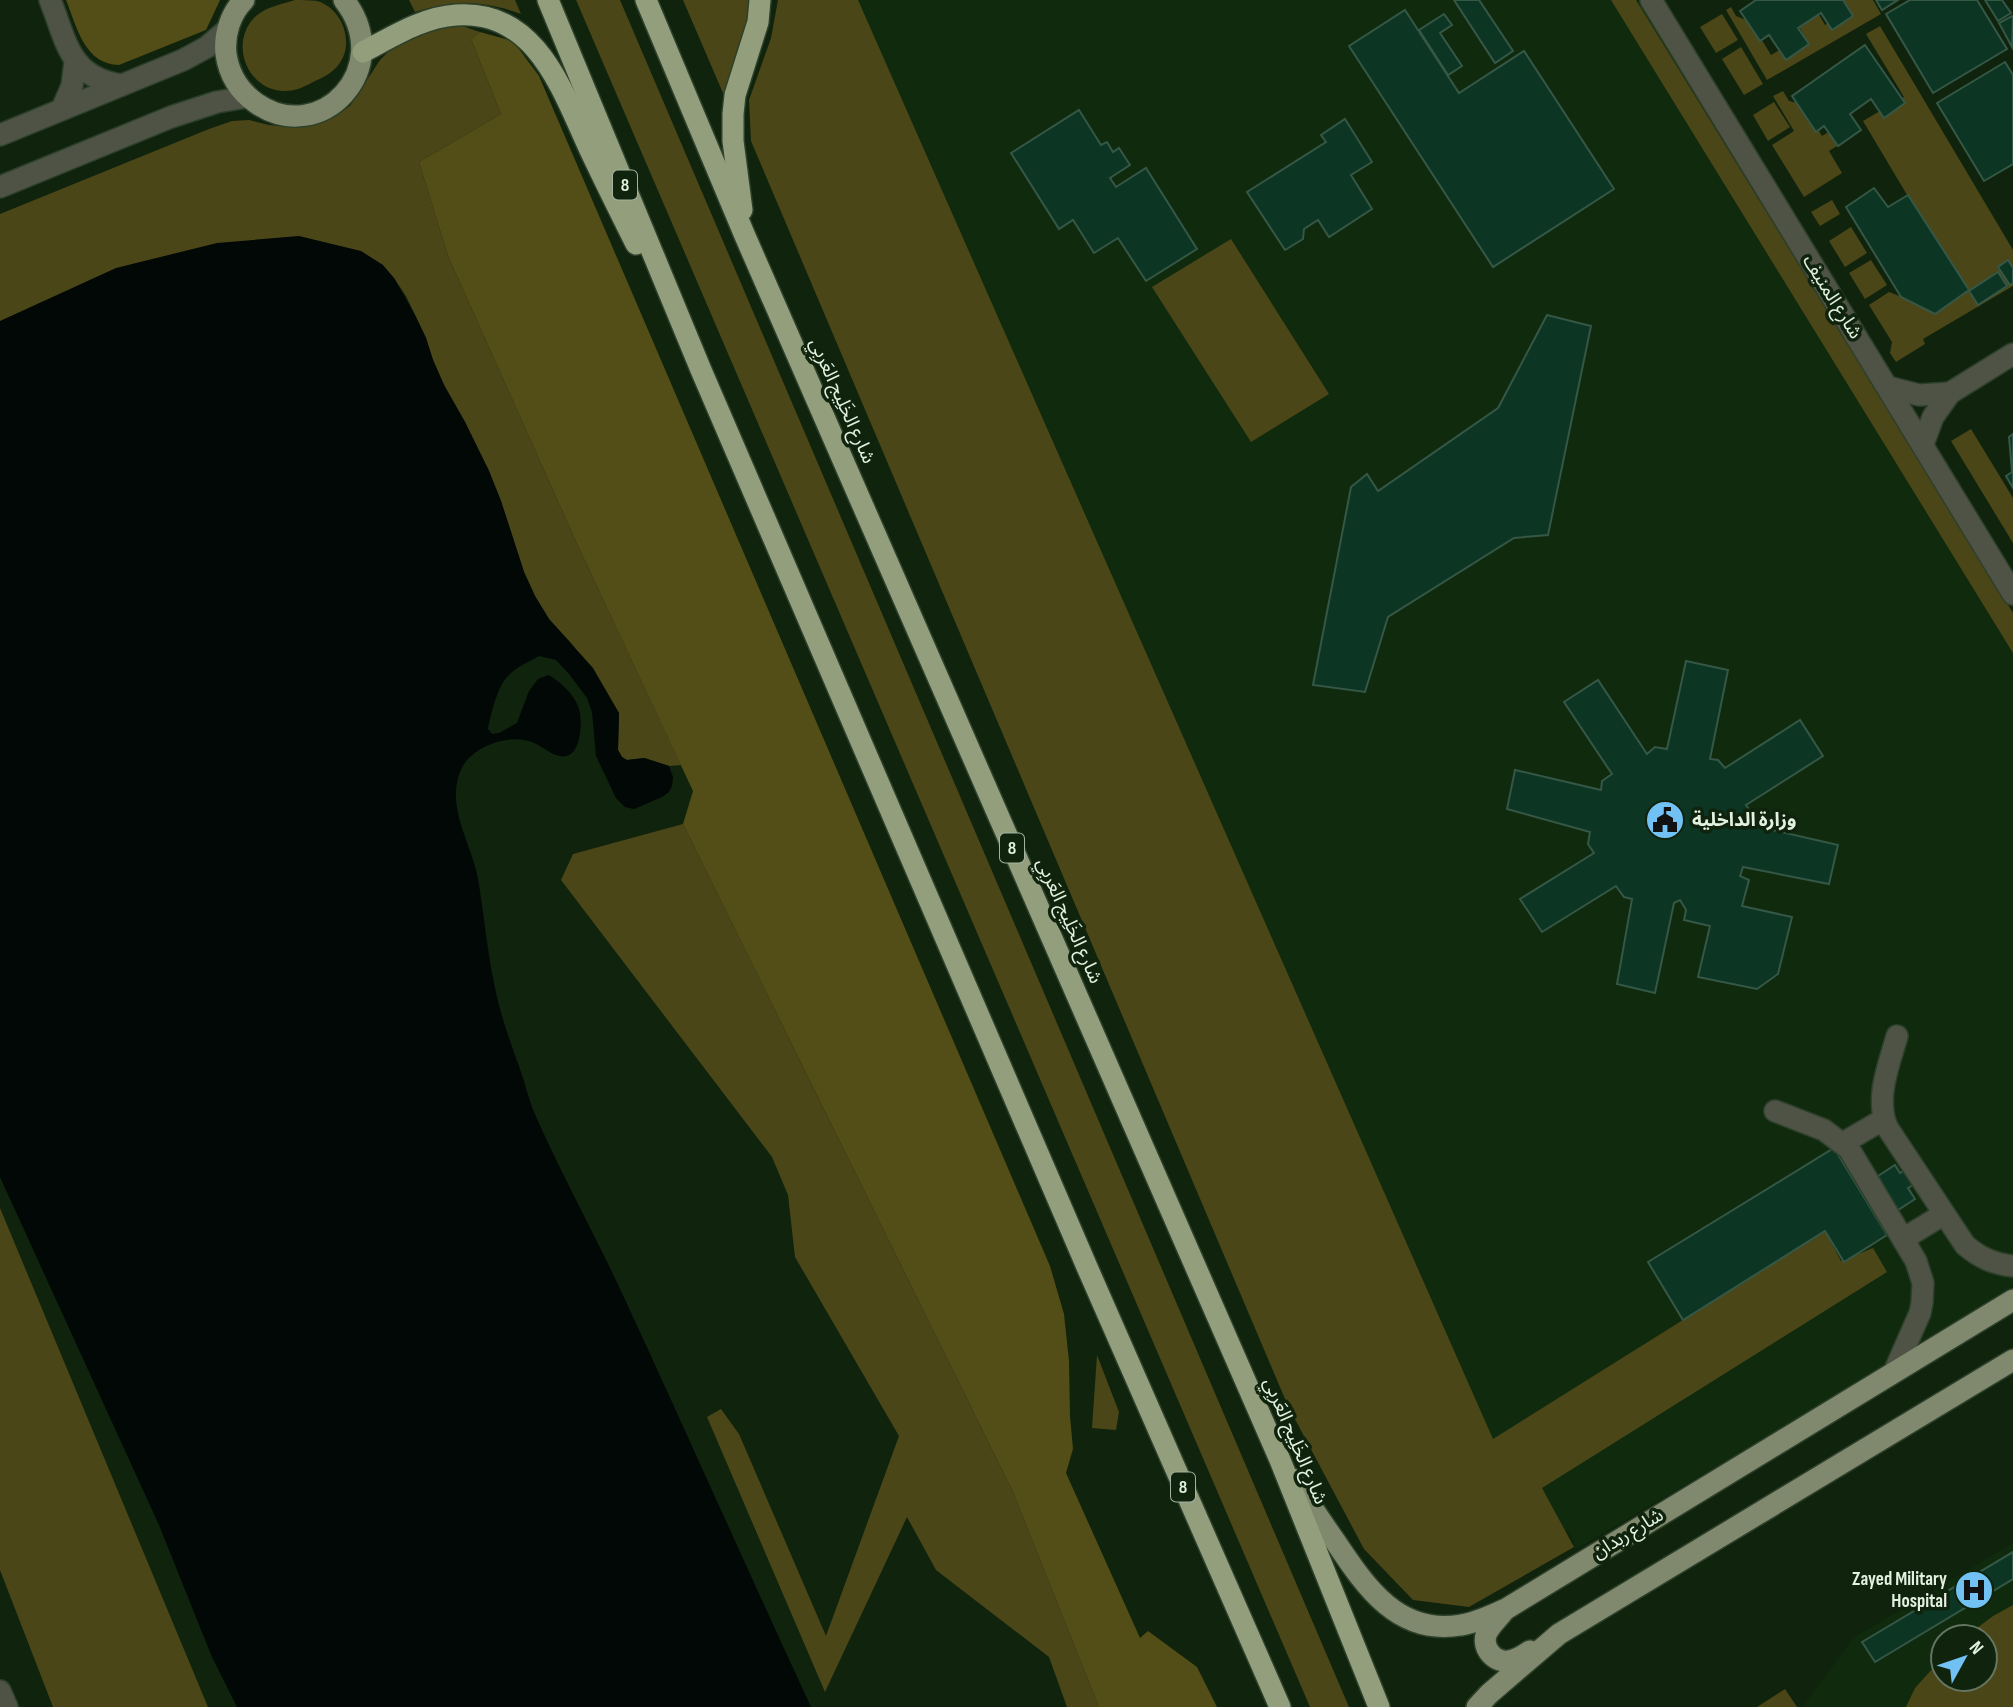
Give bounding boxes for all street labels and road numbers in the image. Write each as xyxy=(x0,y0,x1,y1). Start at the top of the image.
road number: 8 xyxy=(613,170,637,200)
street label: شارع المنيف xyxy=(1796,251,1867,344)
street label: شارع الخَلِيج العَربِي xyxy=(802,335,880,468)
road number: 8 xyxy=(1000,834,1024,862)
street label: شارع الخَلِيج العَربِي xyxy=(1029,855,1107,988)
street label: شارع الخَلِيج العَربِي xyxy=(1256,1374,1332,1509)
road number: 8 xyxy=(1171,1472,1195,1502)
street label: شارع ربدان xyxy=(1588,1504,1668,1565)

